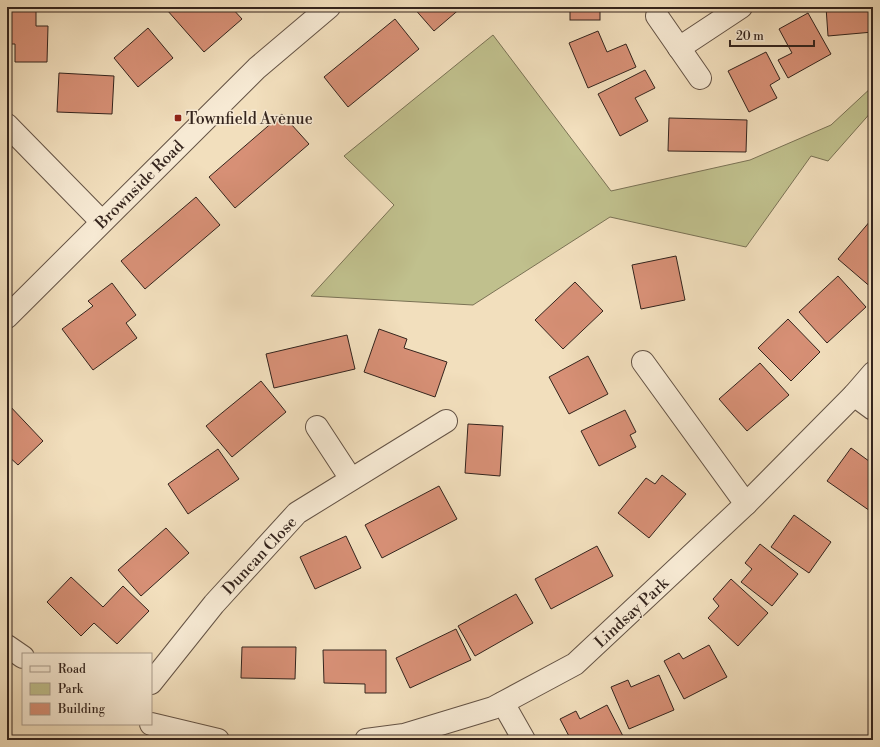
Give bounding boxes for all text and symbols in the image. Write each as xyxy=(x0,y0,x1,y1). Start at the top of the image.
scale bar xyxy=(730,22,814,48)
text: 20 m xyxy=(736,29,764,44)
place label: Townfield Avenue xyxy=(186,109,313,129)
marker: Townfield Avenue xyxy=(173,113,183,123)
street label: Brownside Road xyxy=(91,136,188,234)
street label: Duncan Close xyxy=(218,512,301,599)
street label: Lindsay Park xyxy=(591,572,674,652)
legend xyxy=(22,653,152,725)
text: Road xyxy=(58,662,86,677)
text: Park xyxy=(58,682,84,697)
text: Building xyxy=(57,702,106,717)

